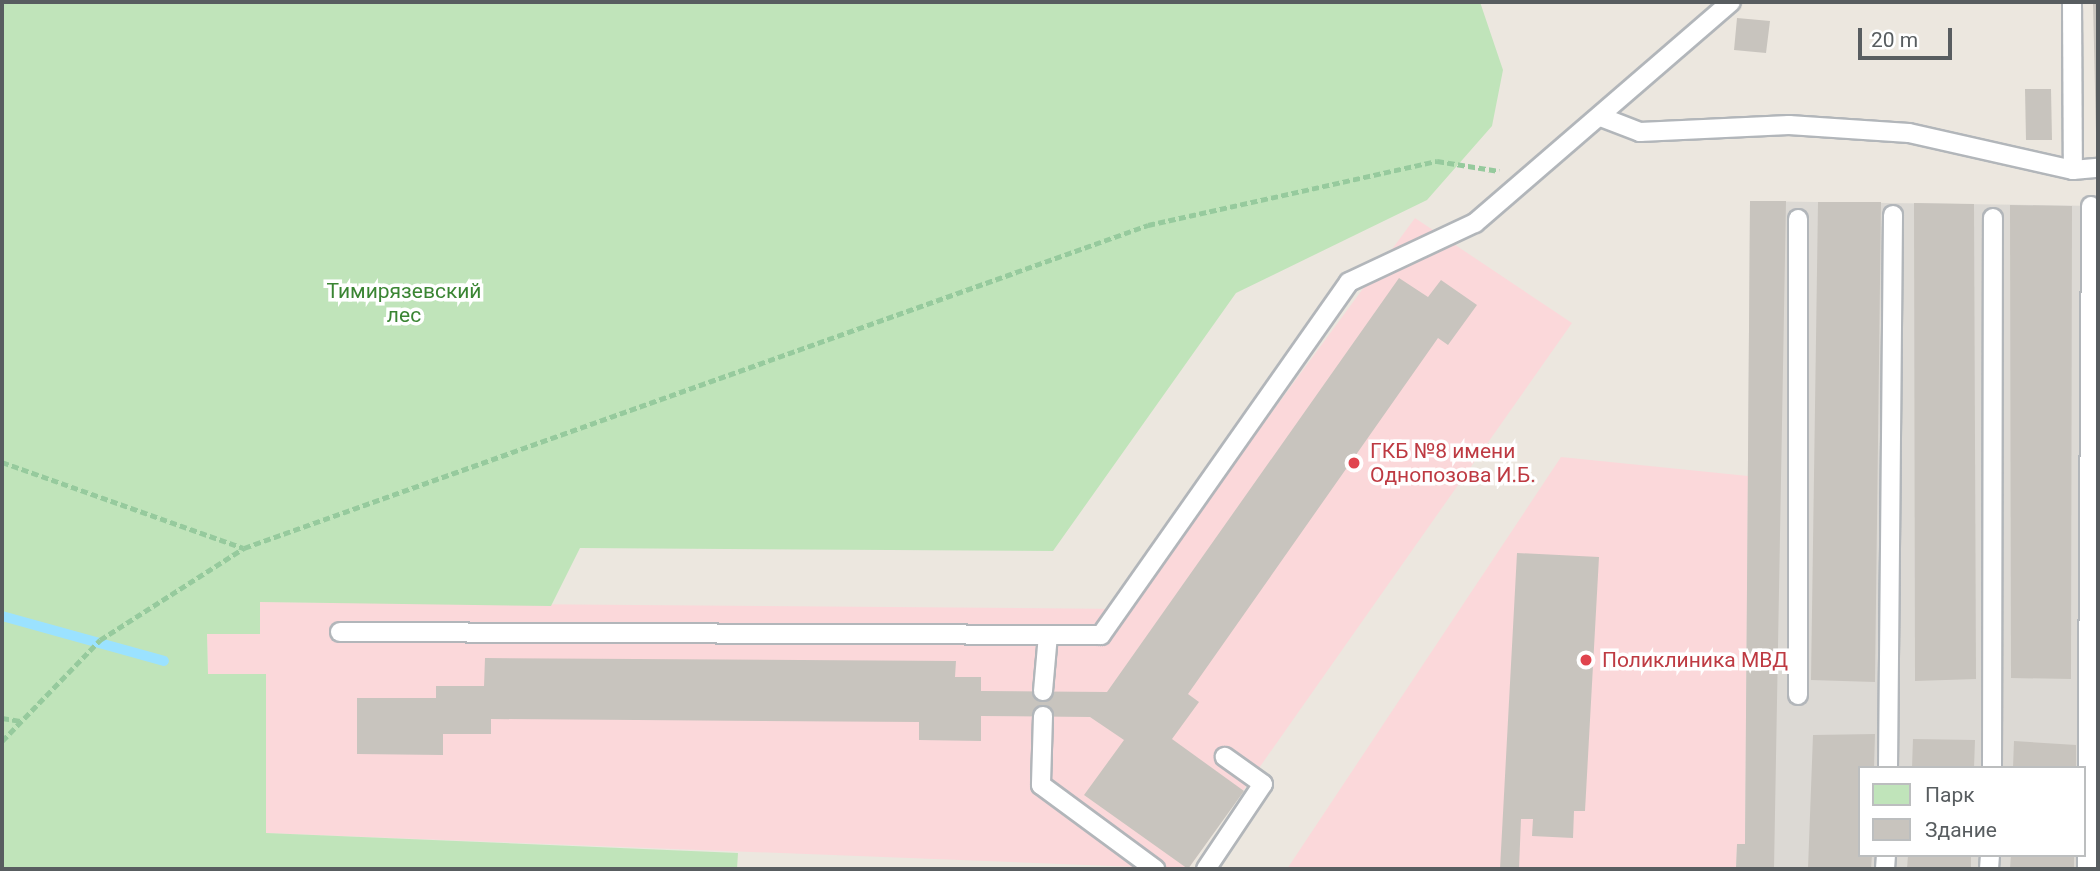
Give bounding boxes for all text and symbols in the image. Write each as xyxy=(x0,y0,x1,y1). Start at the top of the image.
scale bar xyxy=(1862,14,1956,58)
text: 20 m xyxy=(1871,28,1918,52)
park label: Тимирязевский лес xyxy=(327,278,481,328)
place label: ГКБ №8 имени Однопозова И.Б. xyxy=(1370,438,1536,488)
marker: ГКБ №8 имени Однопозова И.Б. xyxy=(1344,453,1364,473)
place label: Поликлиника МВД xyxy=(1602,647,1788,673)
marker: Поликлиника МВД xyxy=(1576,650,1596,670)
legend xyxy=(1858,766,2086,857)
text: Парк xyxy=(1925,783,1975,807)
text: Здание xyxy=(1925,818,1997,842)

